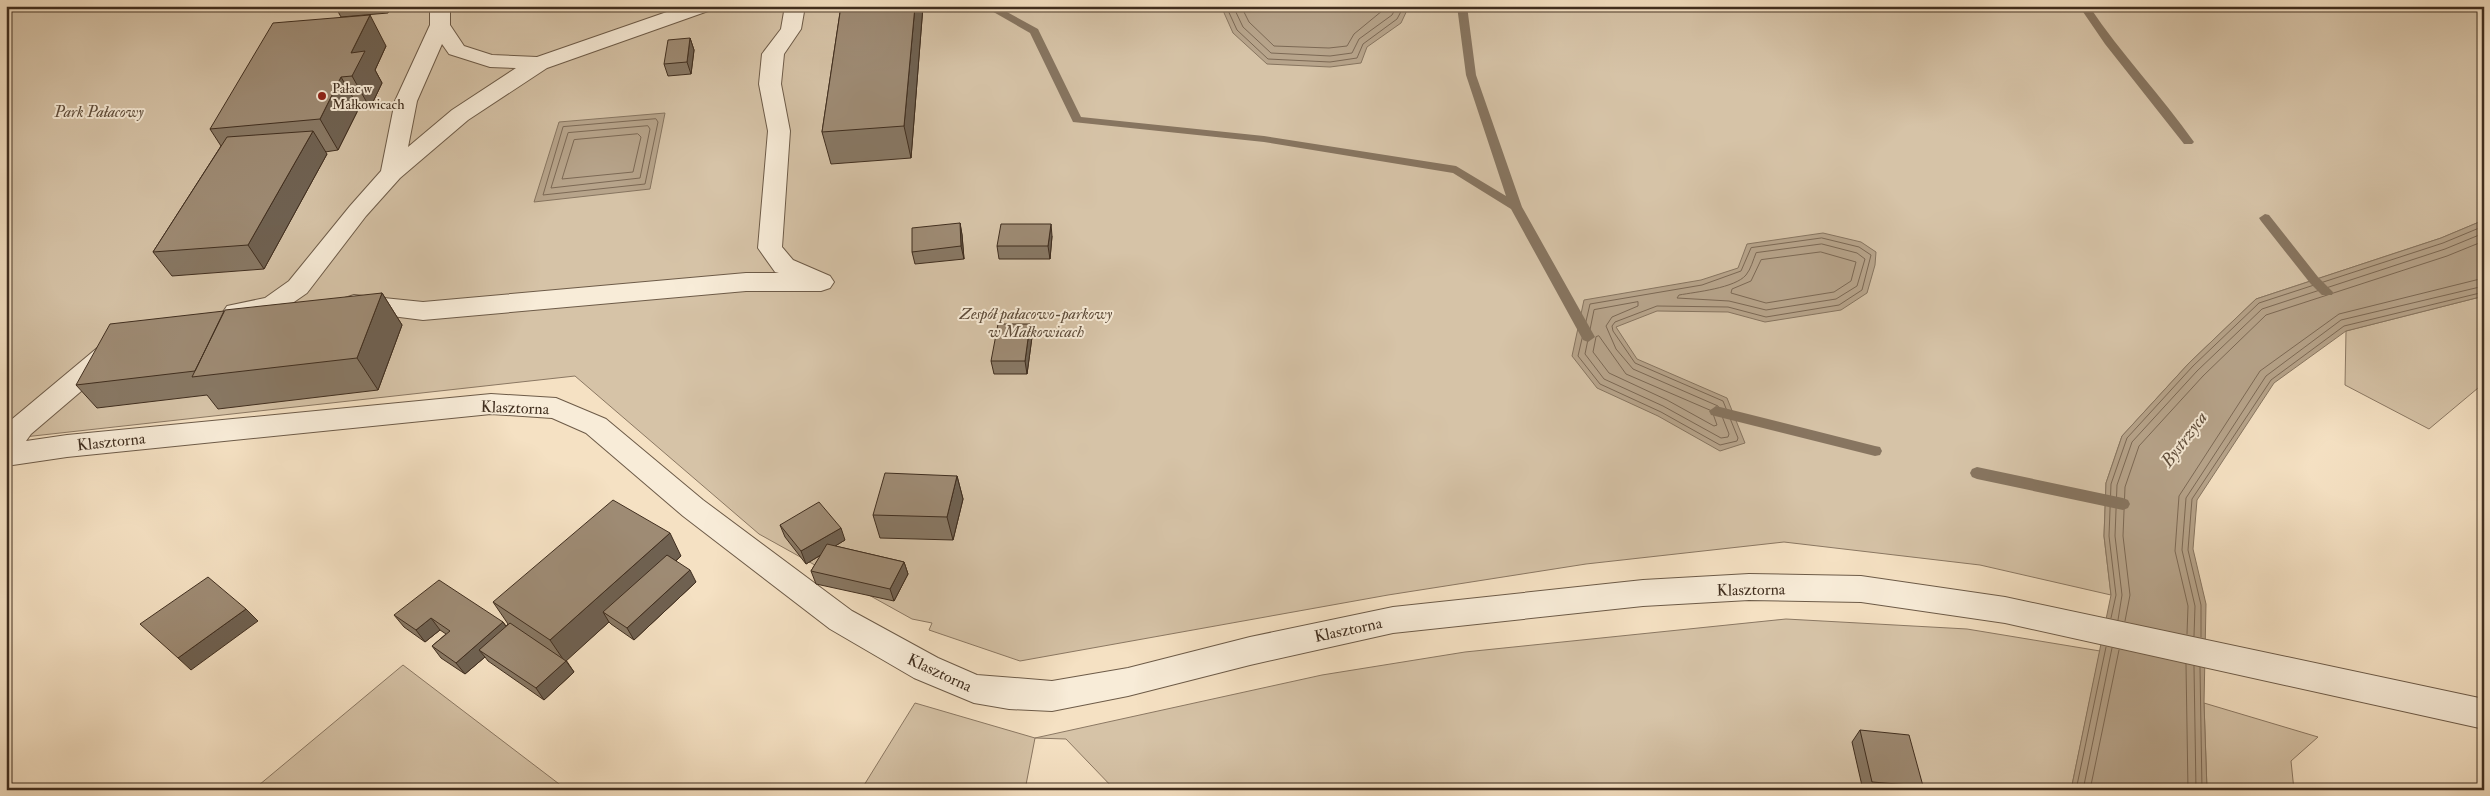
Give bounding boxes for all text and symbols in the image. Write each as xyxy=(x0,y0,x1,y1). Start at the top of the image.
place label: Pałac w Małkowicach xyxy=(332,80,405,113)
marker: Pałac w Małkowicach xyxy=(316,90,328,102)
park label: Park Pałacowy xyxy=(53,102,144,122)
park label: Zespół pałacowo-parkowy w Małkowicach xyxy=(959,304,1113,342)
street label: Klasztorna xyxy=(480,397,550,419)
water label: Bystrzyca xyxy=(2155,407,2213,473)
street label: Klasztorna xyxy=(76,428,147,456)
street label: Klasztorna xyxy=(1716,579,1786,601)
street label: Klasztorna xyxy=(1313,613,1384,647)
street label: Klasztorna xyxy=(904,649,975,697)

